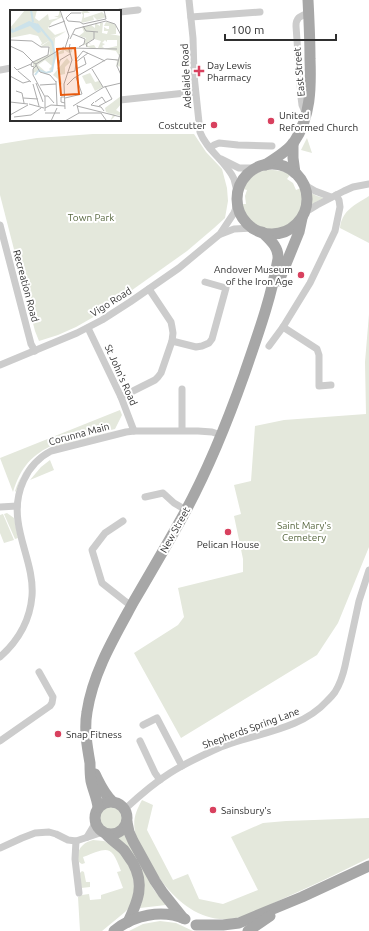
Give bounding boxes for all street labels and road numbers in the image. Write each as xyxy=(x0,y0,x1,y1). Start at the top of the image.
street label: Adelaide Road xyxy=(179,43,193,109)
street label: East Street xyxy=(291,47,307,97)
street label: Recreation Road xyxy=(11,249,41,323)
street label: Vigo Road xyxy=(89,285,134,319)
street label: St John's Road xyxy=(103,343,139,407)
street label: Corunna Main xyxy=(47,421,111,447)
street label: New Street xyxy=(158,505,192,555)
street label: Shepherds Spring Lane xyxy=(201,705,301,751)

